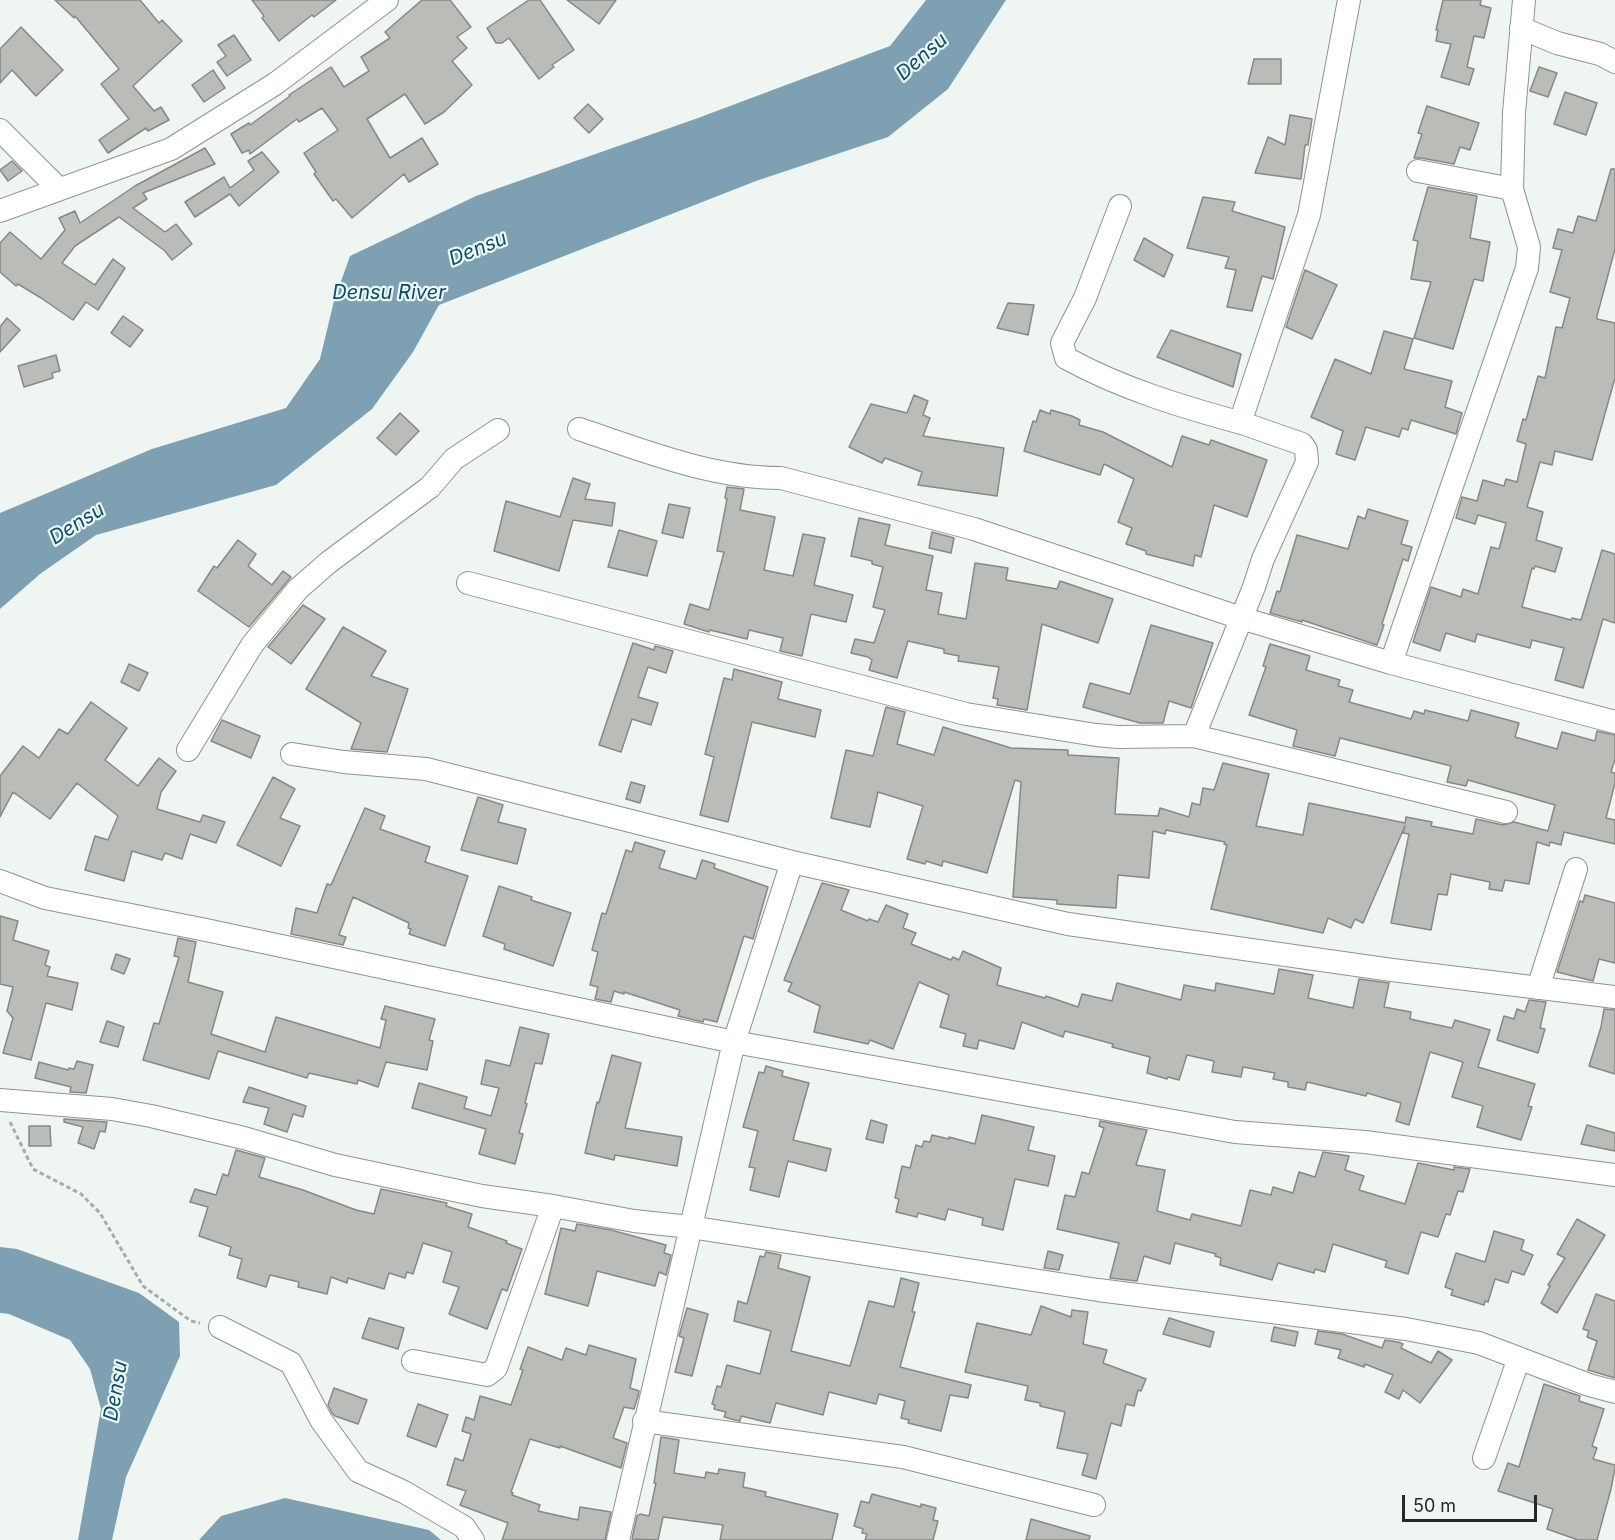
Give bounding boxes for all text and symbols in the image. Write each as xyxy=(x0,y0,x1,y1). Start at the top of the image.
water label: Densu xyxy=(891,28,953,86)
water label: Densu xyxy=(446,227,510,271)
water label: Densu River xyxy=(332,281,446,305)
water label: Densu xyxy=(45,498,109,550)
water label: Densu xyxy=(99,1359,133,1423)
scale bar xyxy=(1405,1483,1540,1521)
text: 50 m xyxy=(1413,1495,1456,1516)

